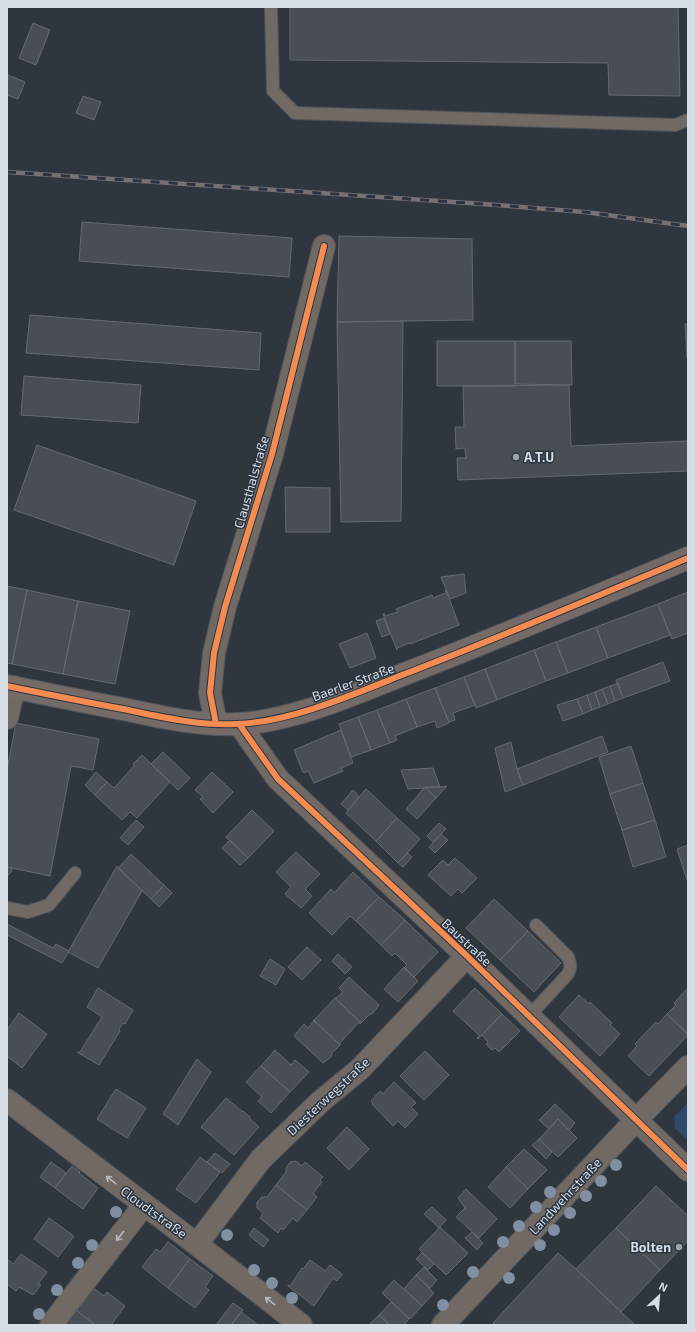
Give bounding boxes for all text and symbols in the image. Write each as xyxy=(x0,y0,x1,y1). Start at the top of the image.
street label: Clausthalstraße xyxy=(230,434,272,530)
place label: A.T.U xyxy=(524,449,554,465)
marker: A.T.U xyxy=(511,452,521,462)
street label: Baerler Straße xyxy=(310,660,396,704)
street label: Baustraße xyxy=(439,915,495,969)
street label: Diesterwegstraße xyxy=(283,1054,373,1138)
street label: Landwehrstraße xyxy=(525,1154,605,1238)
one-way arrow xyxy=(105,1176,116,1184)
street label: Cloudtstraße xyxy=(118,1183,190,1241)
one-way arrow xyxy=(115,1231,124,1242)
place label: Bolten xyxy=(630,1239,671,1255)
marker: Bolten xyxy=(674,1242,684,1252)
north arrow xyxy=(639,1276,679,1316)
text: N xyxy=(657,1279,670,1294)
one-way arrow xyxy=(265,1297,276,1305)

